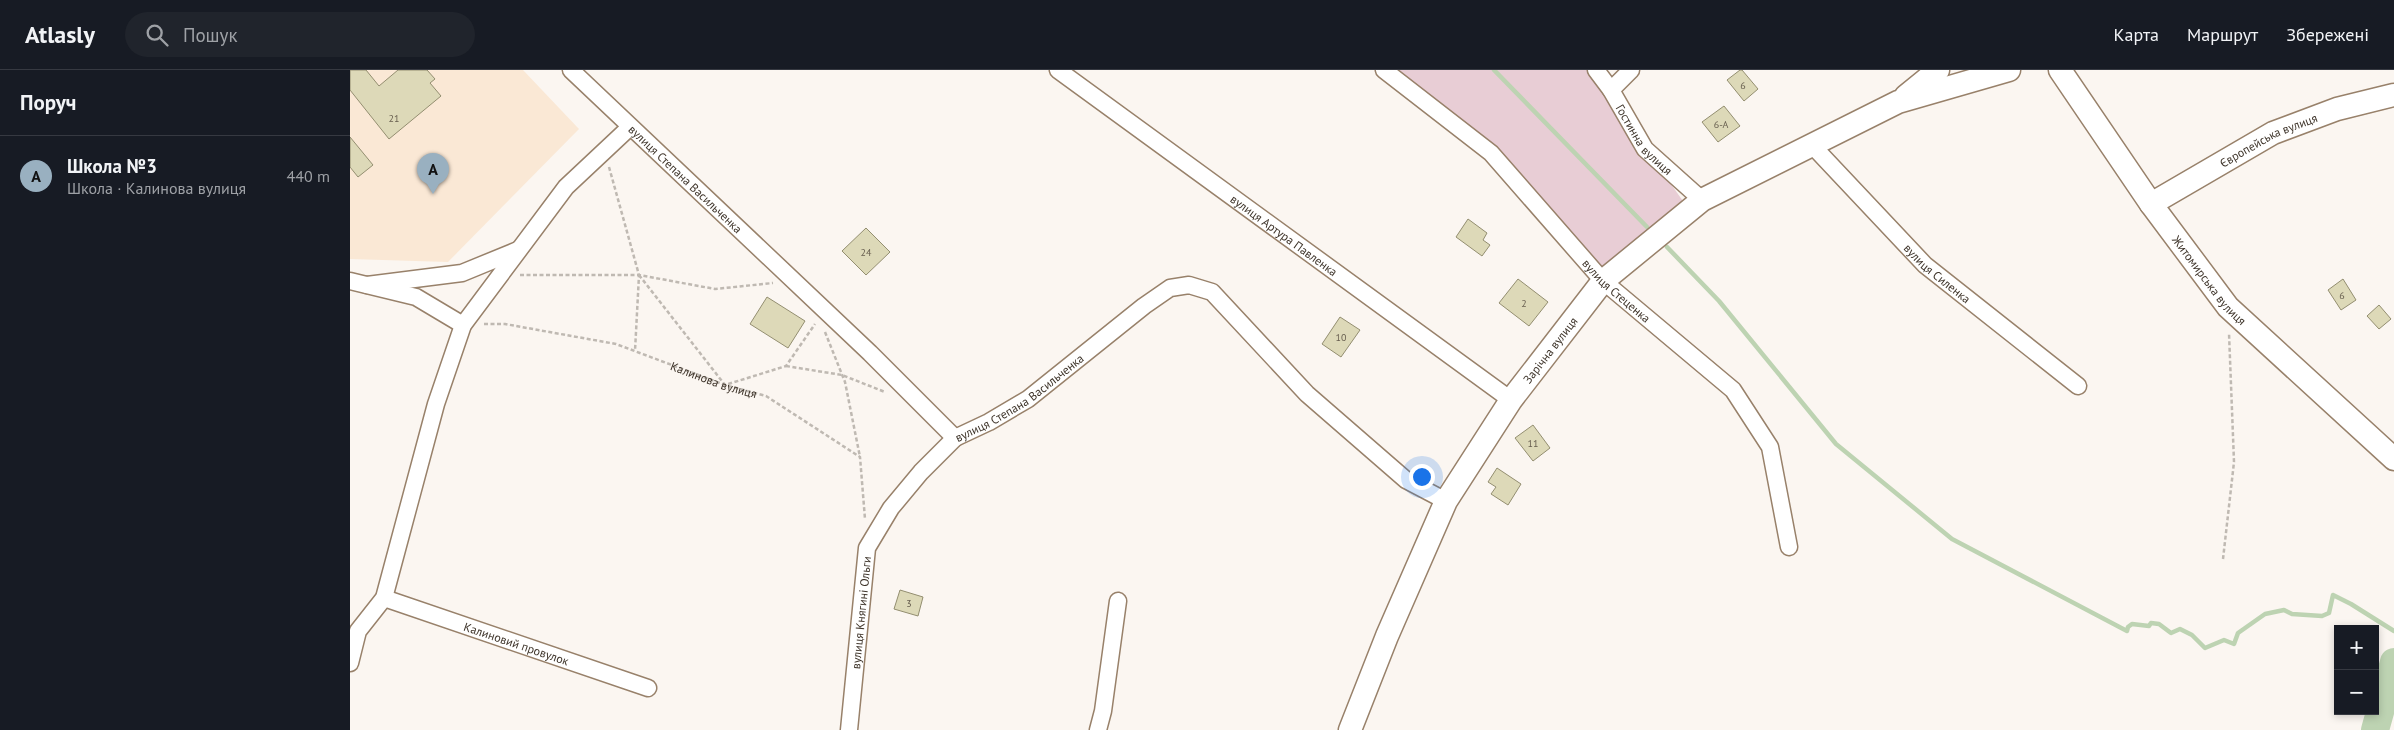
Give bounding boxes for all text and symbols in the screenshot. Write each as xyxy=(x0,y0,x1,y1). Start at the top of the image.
search box xyxy=(125,12,475,57)
text: Atlasly xyxy=(25,19,95,50)
icon: search xyxy=(143,21,171,49)
text: Пошук xyxy=(183,23,238,47)
text: Карта xyxy=(2114,23,2159,46)
text: Маршрут xyxy=(2187,23,2258,46)
text: Збережені xyxy=(2286,23,2369,46)
house number: 6 xyxy=(1740,79,1746,92)
text: Поруч xyxy=(20,89,76,116)
street label: Гостинна вулиця xyxy=(1613,101,1676,178)
street label: Європейська вулиця xyxy=(2217,110,2319,170)
house number: 21 xyxy=(389,112,399,125)
house number: 6-А xyxy=(1714,118,1728,131)
street label: вулиця Степана Васильченка xyxy=(626,121,746,236)
pin: A xyxy=(417,153,449,194)
text: Школа №3 xyxy=(67,154,157,178)
text: A xyxy=(31,166,41,186)
text: 440 m xyxy=(287,166,330,186)
text: Школа · Калинова вулиця xyxy=(67,178,246,198)
street label: вулиця Артура Павленка xyxy=(1228,191,1341,279)
street label: Житомирська вулиця xyxy=(2169,231,2250,328)
street label: вулиця Силенка xyxy=(1901,240,1974,306)
house number: 24 xyxy=(861,246,872,259)
street label: вулиця Стеценка xyxy=(1579,256,1654,325)
house number: 6 xyxy=(2339,289,2345,302)
house number: 2 xyxy=(1521,297,1527,310)
street label: Зарічна вулиця xyxy=(1519,313,1580,386)
house number: 10 xyxy=(1336,331,1347,344)
street label: вулиця Степана Васильченка xyxy=(952,350,1086,444)
street label: Калинова вулиця xyxy=(669,358,759,401)
house number: 11 xyxy=(1528,437,1538,450)
your location xyxy=(1409,464,1435,490)
street label: вулиця Княгині Ольги xyxy=(848,555,874,670)
house number: 3 xyxy=(906,597,912,610)
street label: Калиновий провулок xyxy=(462,618,571,668)
map controls xyxy=(2334,625,2379,715)
button: + xyxy=(2334,625,2379,670)
button: − xyxy=(2334,670,2379,715)

